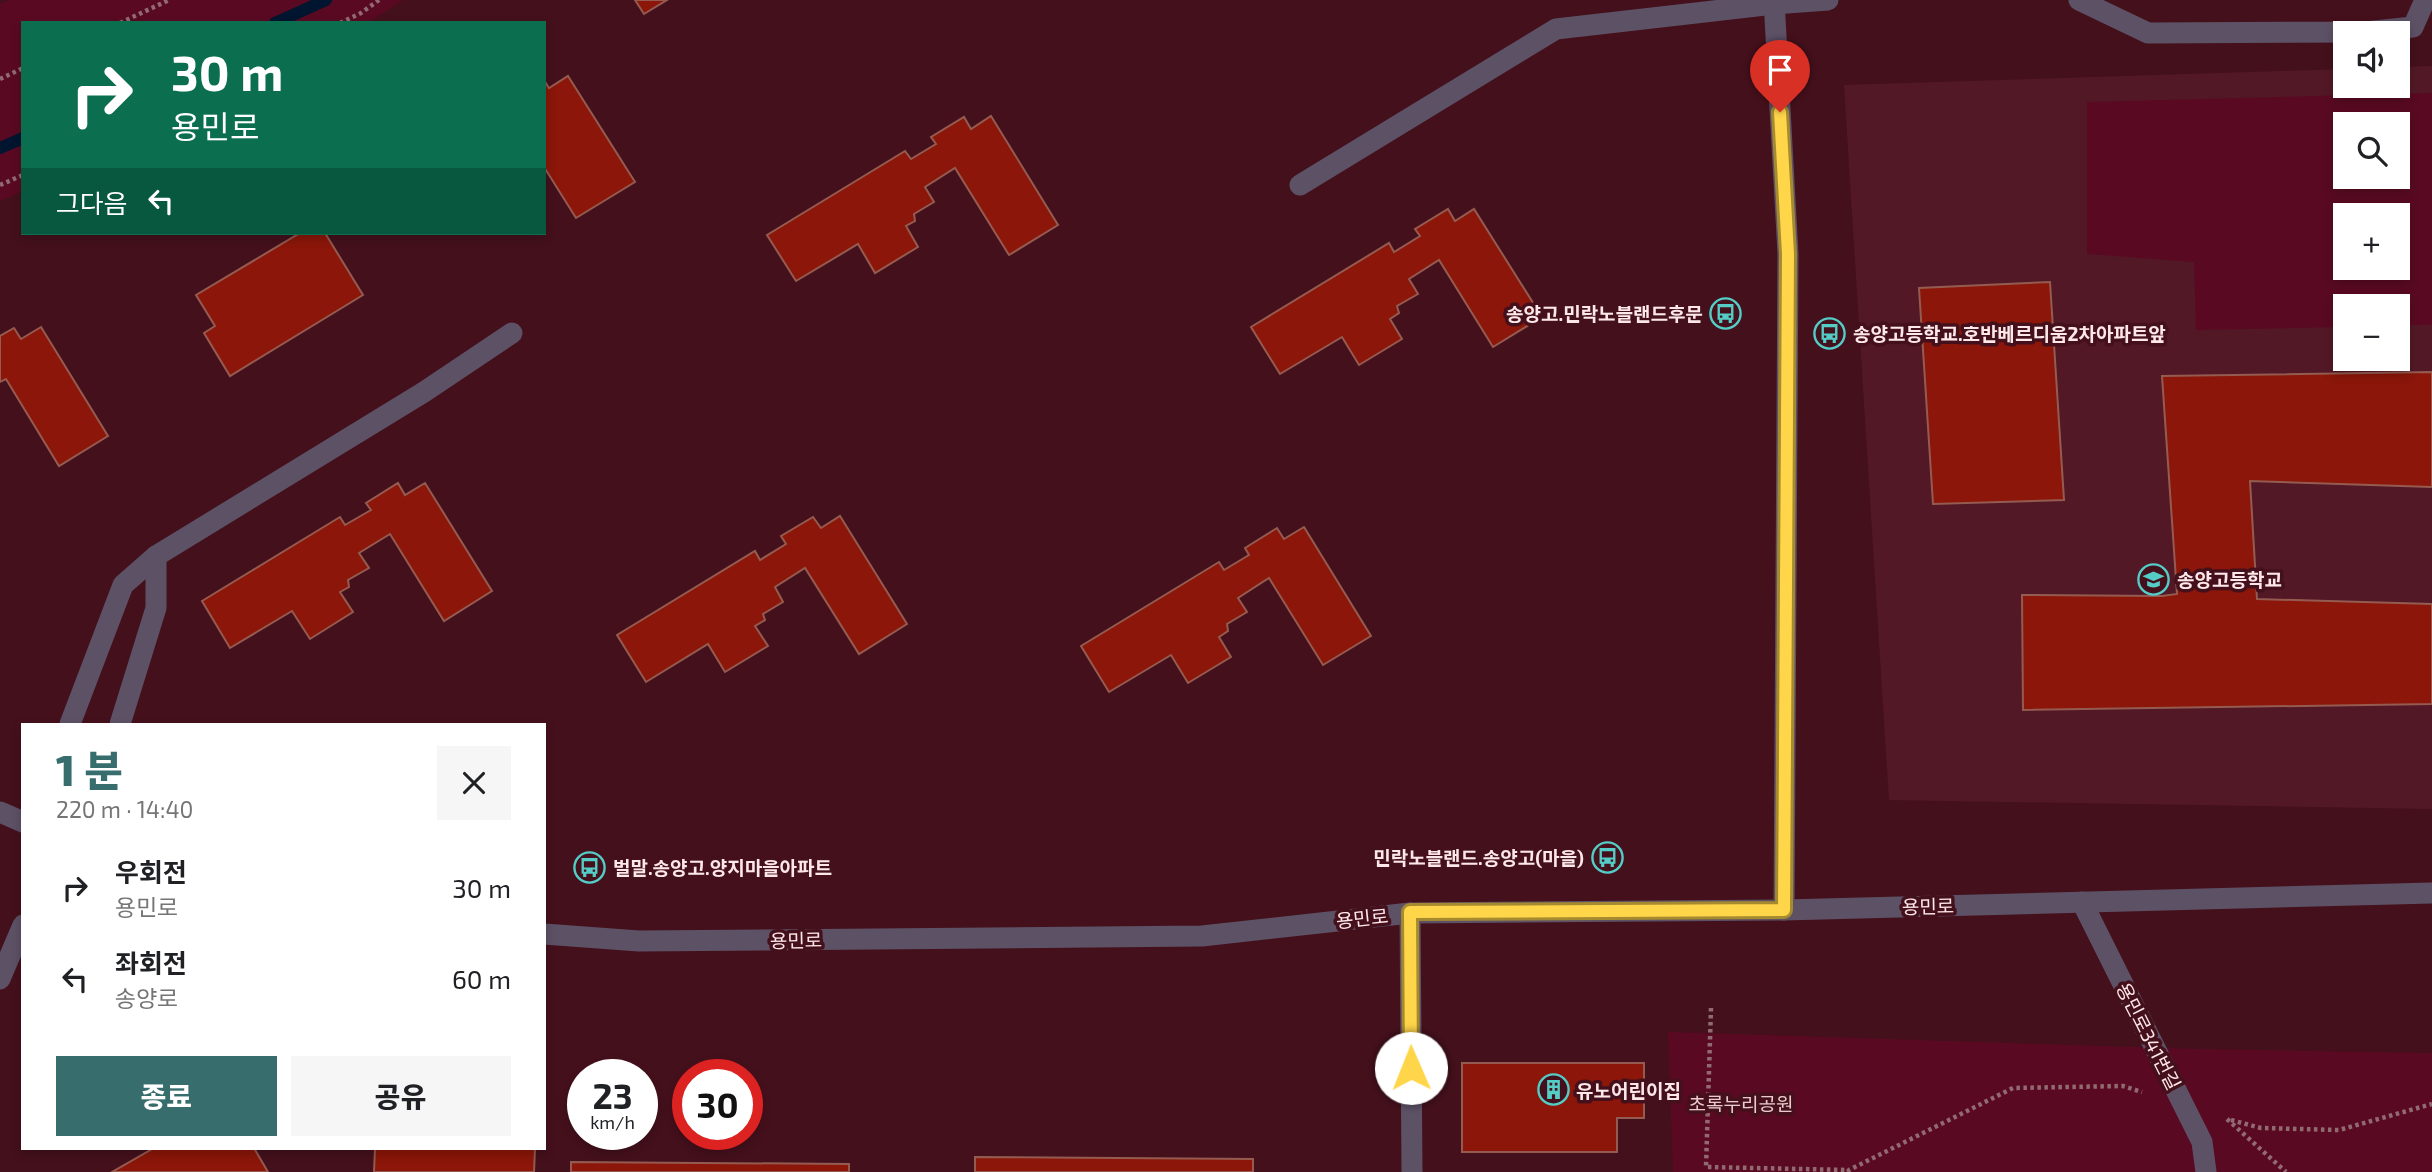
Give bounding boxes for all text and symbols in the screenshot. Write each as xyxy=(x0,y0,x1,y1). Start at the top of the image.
map controls xyxy=(2333,21,2410,371)
button: sound xyxy=(2333,21,2410,98)
pin xyxy=(1750,40,1810,112)
text: 30 m xyxy=(171,42,283,101)
icon: right xyxy=(56,49,147,140)
icon: arrive xyxy=(1761,51,1799,89)
text: 용민로 xyxy=(171,107,259,145)
button: search xyxy=(2333,112,2410,189)
icon: left xyxy=(142,182,180,220)
text: 그다음 xyxy=(56,187,128,218)
button: + xyxy=(2333,203,2410,280)
button: − xyxy=(2333,294,2410,371)
bus stop icon: 송양고.민락노블랜드후문 xyxy=(1709,296,1743,330)
place label: 송양고.민락노블랜드후문 xyxy=(1506,302,1703,325)
bus stop icon: 송양고등학교.호반베르디움2차아파트앞 xyxy=(1813,316,1847,350)
place label: 송양고등학교.호반베르디움2차아파트앞 xyxy=(1853,322,2166,345)
school or university icon: 송양고등학교 xyxy=(2137,562,2171,596)
place label: 송양고등학교 xyxy=(2177,568,2282,591)
text: 1 분 xyxy=(56,744,123,794)
button: close xyxy=(437,746,511,820)
text: 220 m · 14:40 xyxy=(56,795,193,823)
bus stop icon: 민락노블랜드.송양고(마을) xyxy=(1590,840,1624,874)
place label: 민락노블랜드.송양고(마을) xyxy=(1373,846,1584,869)
bus stop icon: 벌말.송양고.양지마을아파트 xyxy=(573,850,607,884)
text: 우회전 xyxy=(115,856,187,887)
place label: 벌말.송양고.양지마을아파트 xyxy=(613,856,832,879)
icon: right xyxy=(56,869,94,907)
text: 30 m xyxy=(452,872,511,903)
text: 용민로 xyxy=(115,893,178,921)
street label: 용민로 xyxy=(1902,894,1954,918)
street label: 용민로 xyxy=(1335,904,1389,932)
street label: 용민로 xyxy=(770,928,822,952)
text: 좌회전 xyxy=(115,947,187,978)
icon: left xyxy=(56,960,94,998)
text: 60 m xyxy=(452,963,511,994)
street label: 용민로341번길 xyxy=(2112,979,2186,1093)
text: 송양로 xyxy=(115,984,178,1012)
position arrow xyxy=(1374,1031,1448,1105)
button: 종료 xyxy=(56,1056,277,1136)
button: 공유 xyxy=(291,1056,511,1136)
speed limit sign: 30 xyxy=(672,1059,763,1150)
building icon: 유노어린이집 xyxy=(1536,1073,1570,1107)
text: 23 xyxy=(592,1074,633,1116)
place label: 유노어린이집 xyxy=(1576,1079,1681,1102)
park label: 초록누리공원 xyxy=(1689,1092,1793,1115)
text: km/h xyxy=(590,1111,635,1133)

